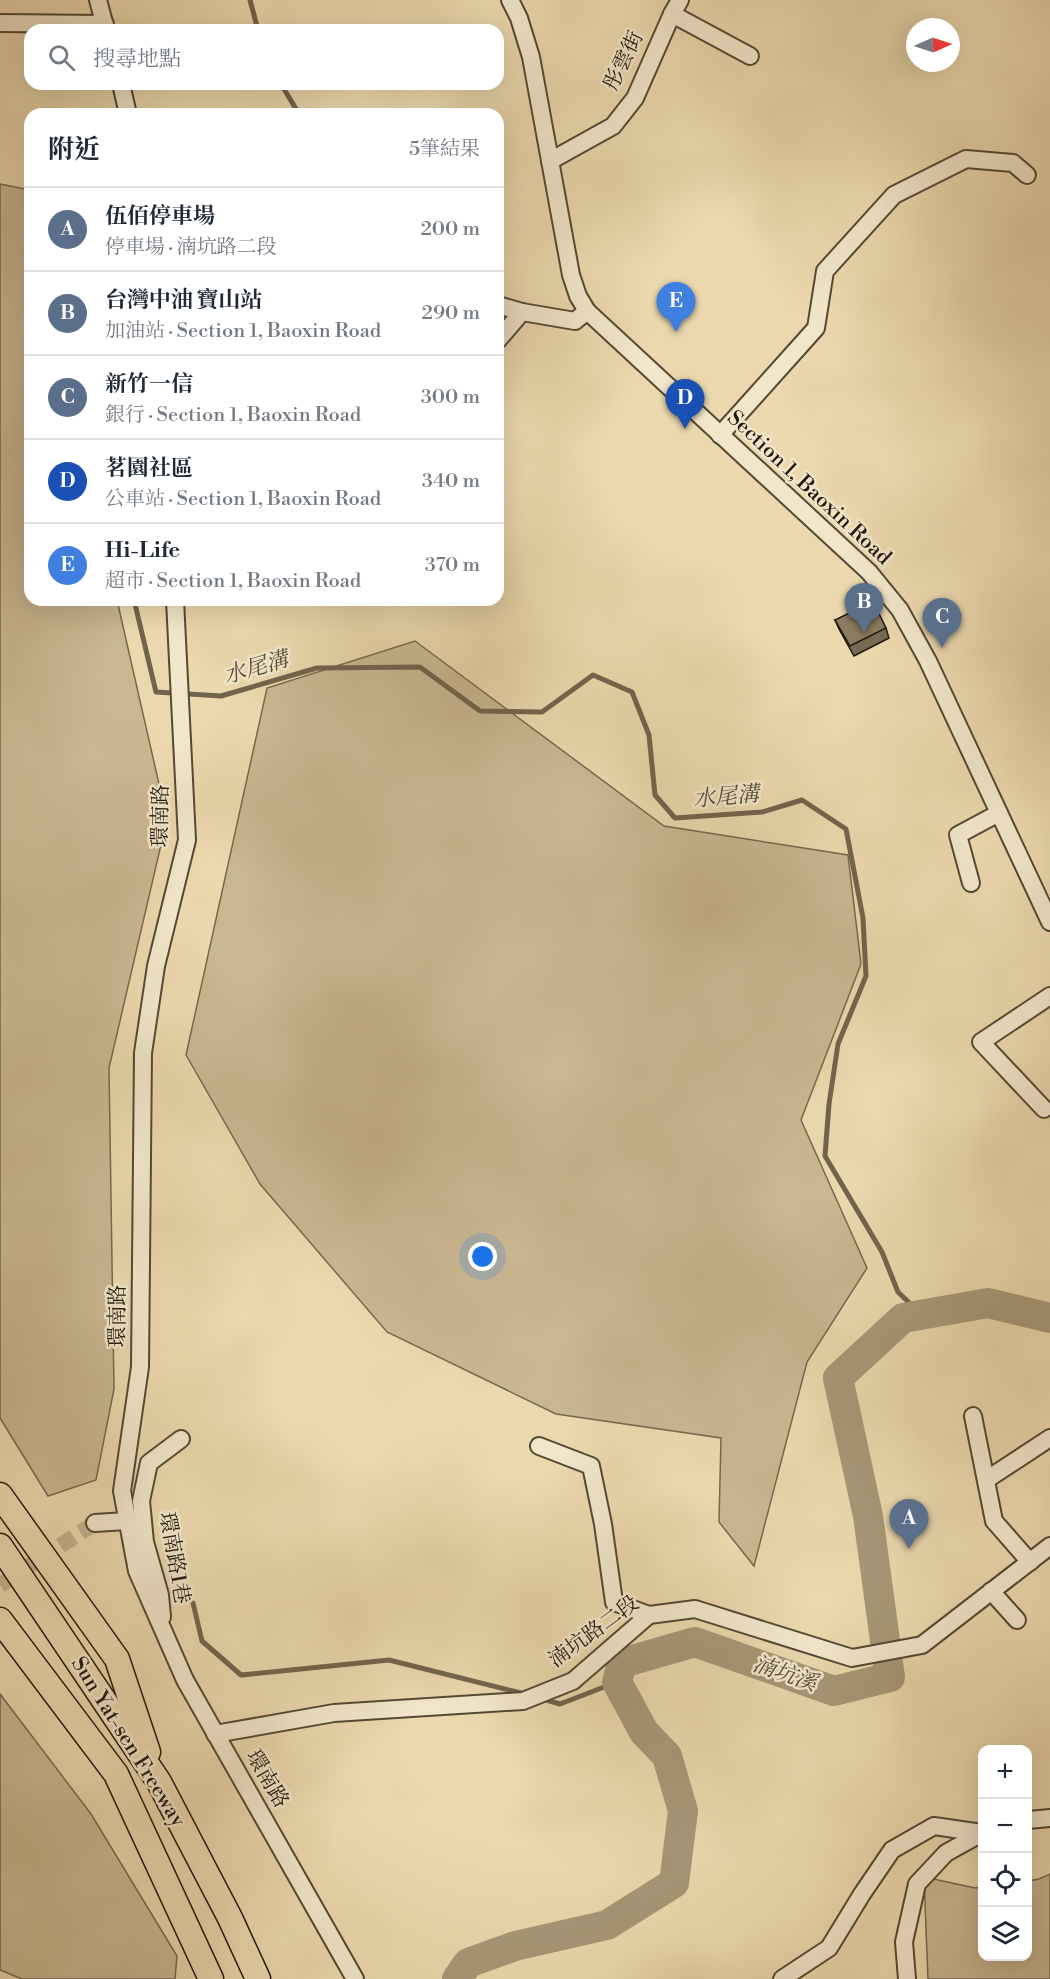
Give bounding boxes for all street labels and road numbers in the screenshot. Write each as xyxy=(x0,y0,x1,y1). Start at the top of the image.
street label: 彤雲街 xyxy=(599,27,649,95)
street label: Section 1, Baoxin Road xyxy=(722,405,896,571)
street label: 環南路 xyxy=(147,784,175,848)
street label: 環南路 xyxy=(105,1285,131,1348)
street label: 環南路1巷 xyxy=(153,1510,195,1606)
street label: 湳坑路二段 xyxy=(544,1591,644,1673)
street label: Sun Yat-sen Freeway xyxy=(65,1652,191,1832)
street label: 環南路 xyxy=(240,1745,294,1813)

